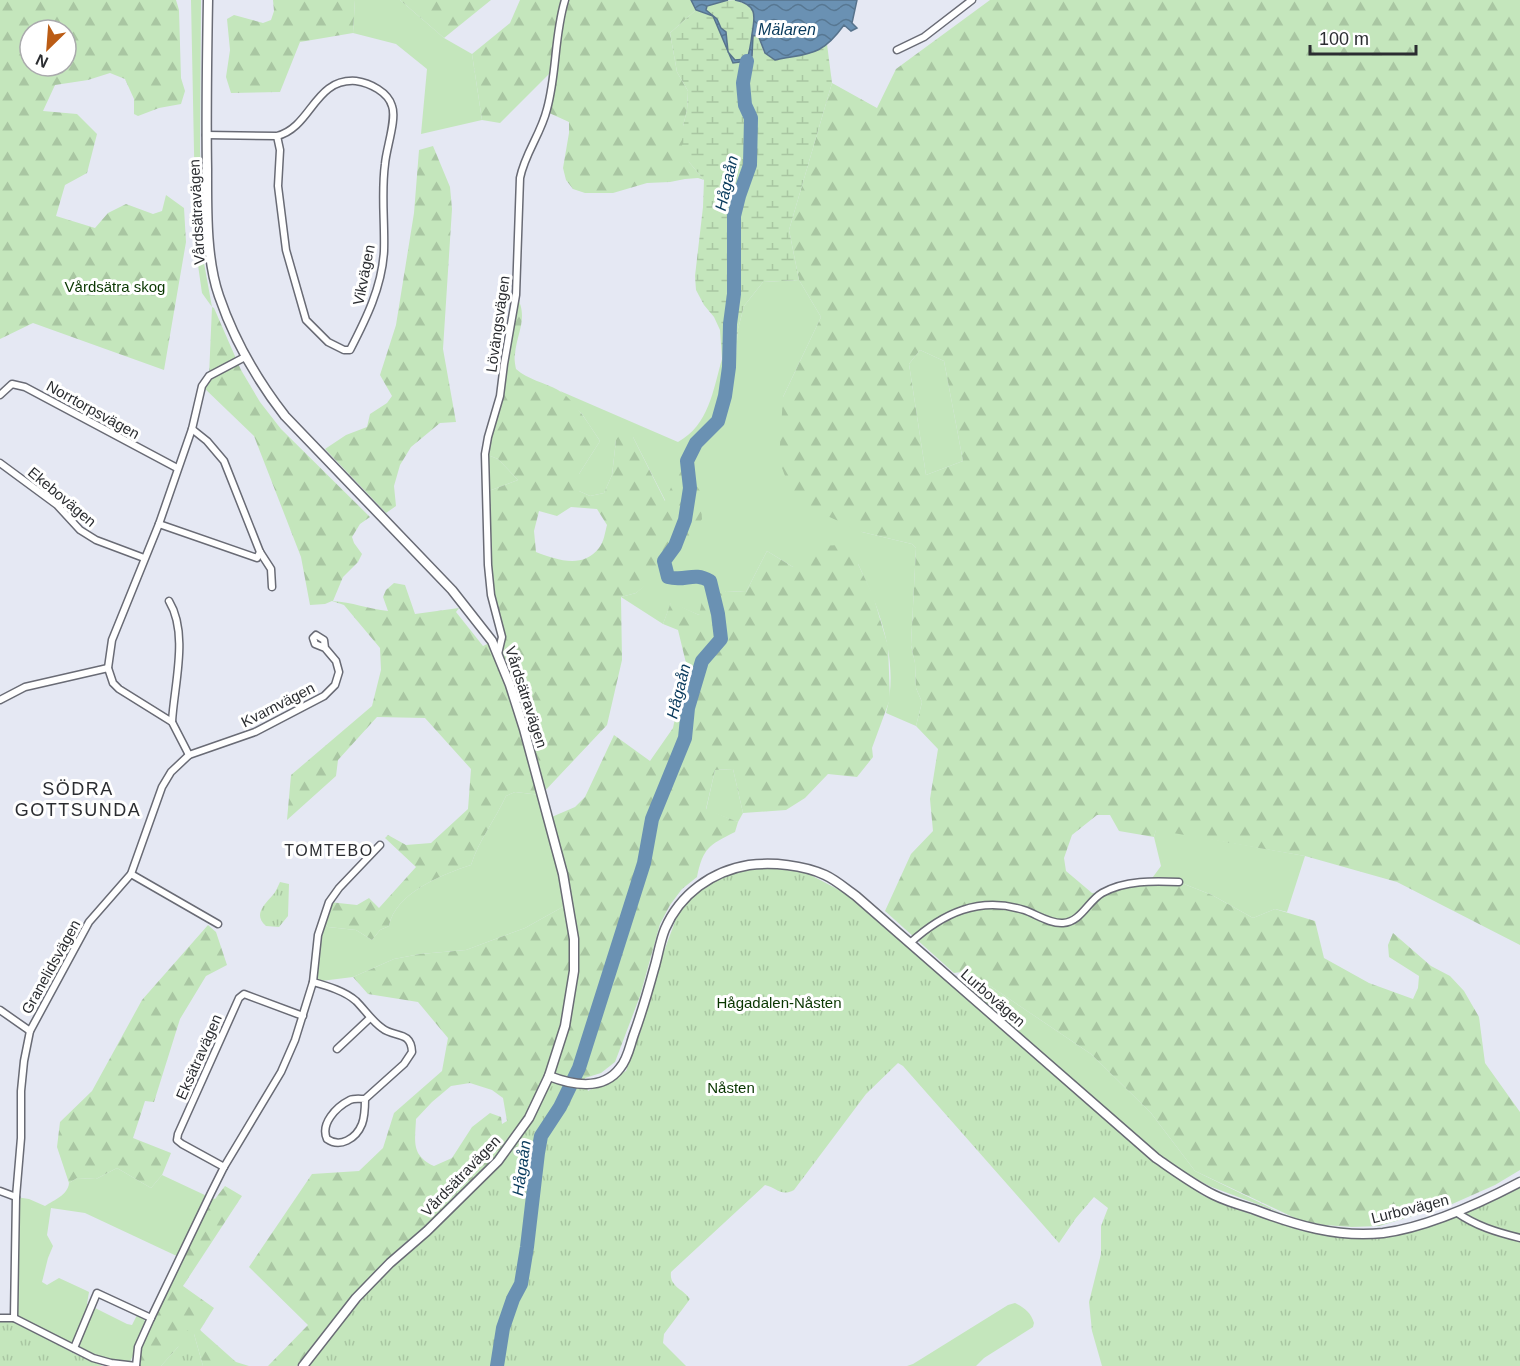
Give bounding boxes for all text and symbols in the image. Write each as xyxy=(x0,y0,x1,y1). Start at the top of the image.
north arrow xyxy=(18,18,78,78)
scale bar xyxy=(1310,18,1416,56)
water label: Mälaren xyxy=(758,21,816,38)
text: 100 m xyxy=(1319,29,1369,49)
text: N xyxy=(33,51,51,71)
water label: Hågaån xyxy=(712,154,741,212)
street label: Vårdsätravägen xyxy=(185,159,208,265)
street label: Vikvägen xyxy=(349,243,378,307)
street label: Lövängsvägen xyxy=(482,274,513,373)
park label: Vårdsätra skog xyxy=(65,278,165,295)
street label: Norrtorpsvägen xyxy=(44,377,143,442)
street label: Ekebovägen xyxy=(25,463,100,530)
street label: Vårdsätravägen xyxy=(502,644,551,750)
water label: Hågaån xyxy=(663,662,694,720)
street label: Kvarnvägen xyxy=(238,679,317,730)
district label: SÖDRA GOTTSUNDA xyxy=(15,779,141,820)
district label: TOMTEBO xyxy=(284,842,374,859)
street label: Granelidsvägen xyxy=(18,917,83,1017)
street label: Lurbovägen xyxy=(958,965,1029,1030)
park label: Hågadalen-Nåsten xyxy=(716,994,842,1011)
street label: Eksätravägen xyxy=(172,1011,225,1102)
park label: Nåsten xyxy=(707,1079,755,1096)
street label: Vårdsätravägen xyxy=(418,1132,504,1220)
water label: Hågaån xyxy=(509,1139,534,1197)
street label: Lurbovägen xyxy=(1369,1191,1450,1226)

